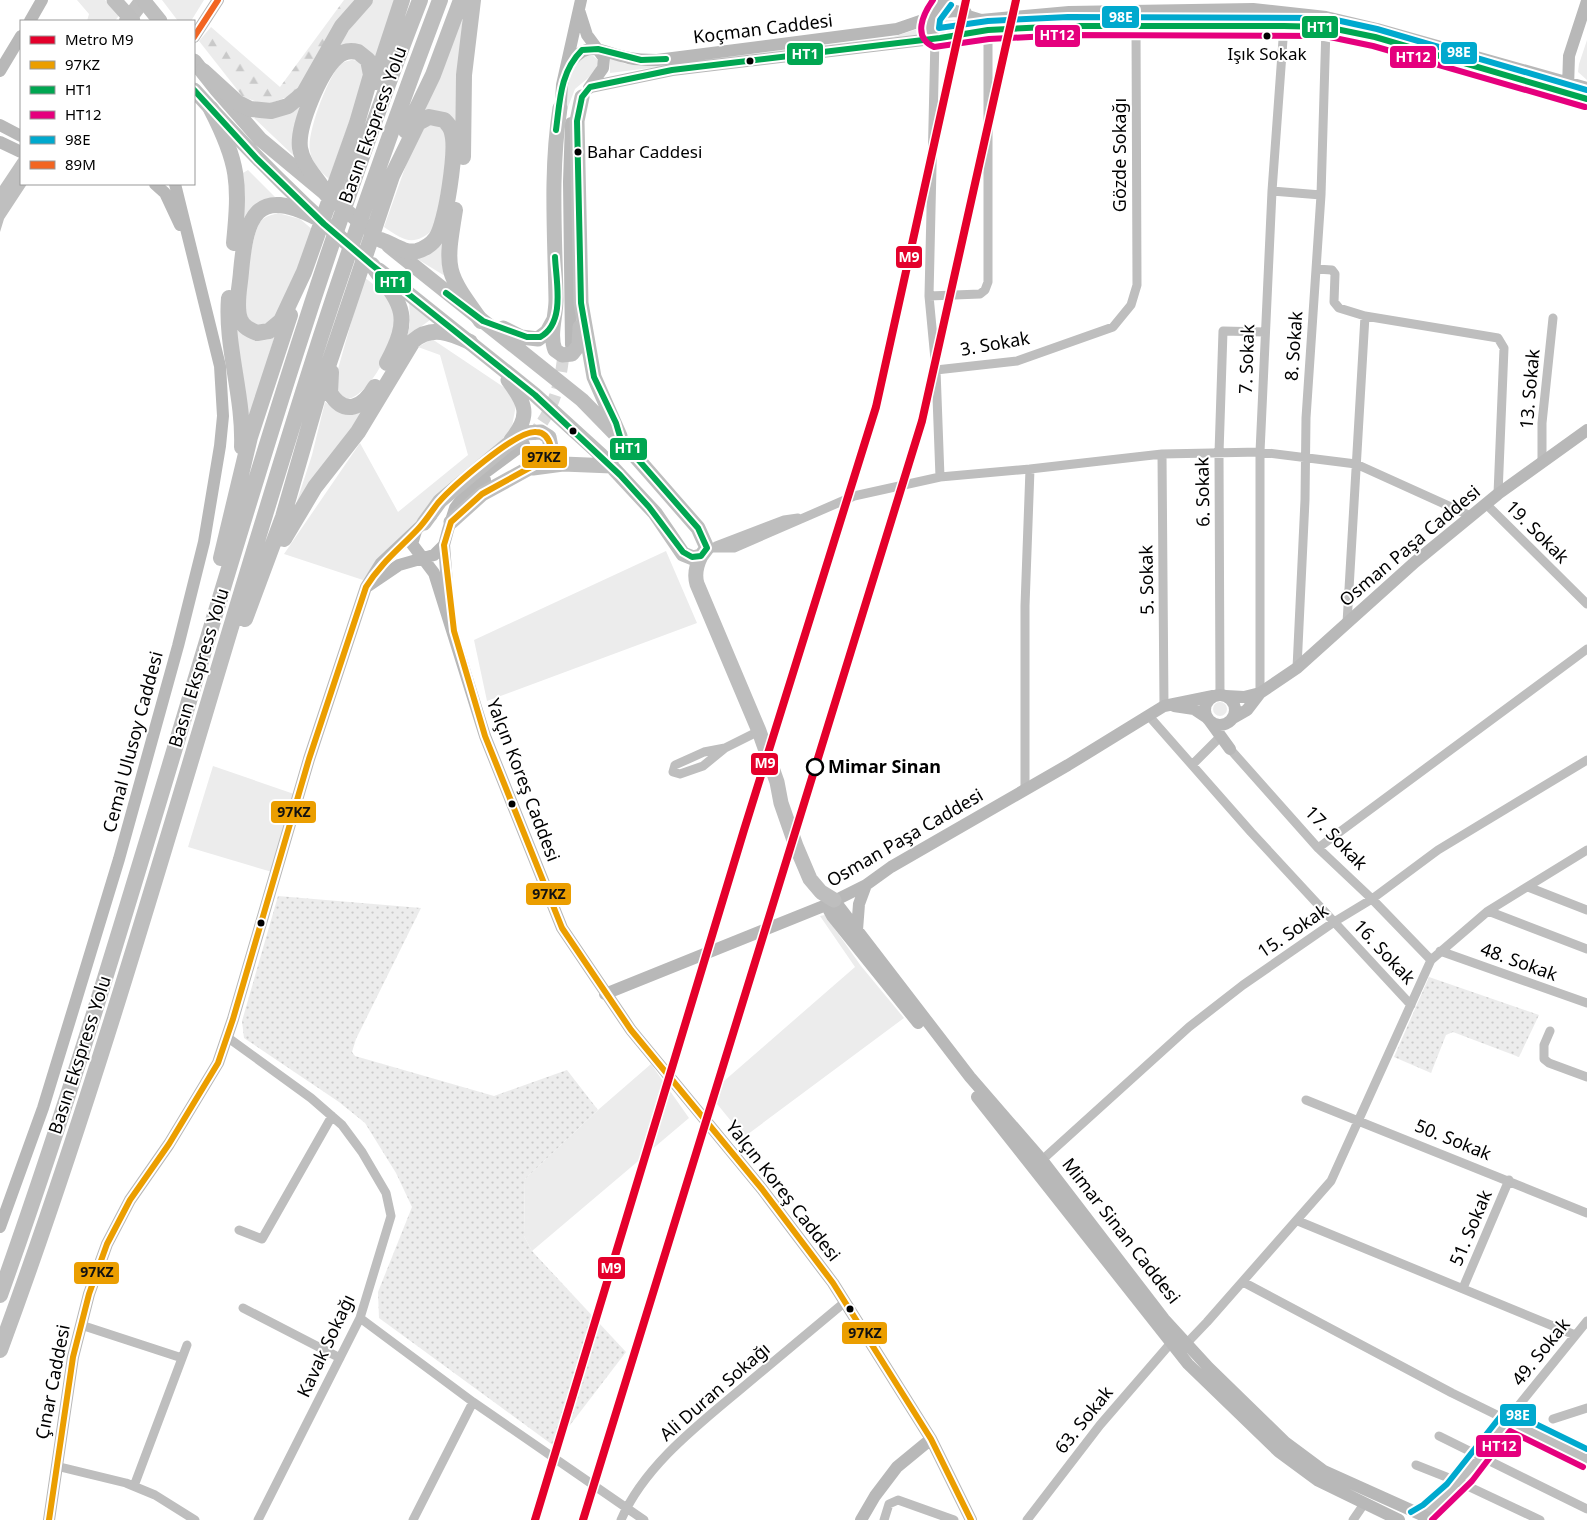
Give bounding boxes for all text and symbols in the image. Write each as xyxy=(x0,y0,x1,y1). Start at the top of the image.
line badge: 98E xyxy=(1101,5,1140,29)
text: 98E xyxy=(1109,7,1133,26)
street label: Koçman Caddesi xyxy=(692,8,834,48)
line badge: HT1 xyxy=(1301,15,1339,39)
text: HT1 xyxy=(1307,17,1333,36)
legend xyxy=(20,20,195,185)
line badge: HT12 xyxy=(1034,24,1081,48)
text: HT12 xyxy=(1040,25,1074,44)
text: Metro M9 xyxy=(65,29,134,49)
marker: Işık Sokak xyxy=(1262,31,1272,41)
line badge: 98E xyxy=(1440,41,1478,65)
line badge: HT1 xyxy=(786,42,824,66)
place label: Işık Sokak xyxy=(1227,42,1307,65)
text: 98E xyxy=(1447,42,1471,61)
street label: Basın Ekspress Yolu xyxy=(333,43,412,206)
text: HT1 xyxy=(792,44,818,63)
line badge: HT12 xyxy=(1389,45,1437,69)
text: HT12 xyxy=(1396,47,1430,66)
text: 97KZ xyxy=(65,54,100,74)
unlabelled marker xyxy=(745,56,755,66)
text: HT1 xyxy=(65,79,93,99)
street label: Gözde Sokağı xyxy=(1107,98,1131,212)
text: HT12 xyxy=(65,104,102,124)
text: 98E xyxy=(65,129,91,149)
place label: Bahar Caddesi xyxy=(587,140,702,163)
marker: Bahar Caddesi xyxy=(573,147,583,157)
text: 89M xyxy=(65,154,96,174)
line badge: M9 xyxy=(895,245,923,269)
text: M9 xyxy=(898,247,920,266)
line badge: HT1 xyxy=(374,270,412,294)
text: HT1 xyxy=(380,272,406,291)
street label: 8. Sokak xyxy=(1279,310,1307,382)
street label: 7. Sokak xyxy=(1233,323,1259,394)
street label: 3. Sokak xyxy=(958,325,1032,361)
street label: 13. Sokak xyxy=(1514,348,1544,430)
unlabelled marker xyxy=(568,426,578,436)
line badge: HT1 xyxy=(609,437,648,461)
text: HT1 xyxy=(615,438,641,457)
line badge: 97KZ xyxy=(521,445,568,469)
text: 97KZ xyxy=(527,447,561,466)
street label: 6. Sokak xyxy=(1189,456,1215,527)
street label: Osman Paşa Caddesi xyxy=(1334,479,1485,611)
street label: 19. Sokak xyxy=(1501,494,1575,568)
street label: 5. Sokak xyxy=(1133,544,1159,615)
street label: Basın Ekspress Yolu xyxy=(162,585,234,750)
street label: Cemal Ulusoy Caddesi xyxy=(96,648,168,835)
street label: Yalçın Koreş Caddesi xyxy=(482,695,566,865)
line badge: M9 xyxy=(750,752,779,776)
text: M9 xyxy=(754,753,776,772)
place label: Mimar Sinan xyxy=(828,754,941,778)
marker: Mimar Sinan xyxy=(806,758,824,776)
street label: Osman Paşa Caddesi xyxy=(822,783,987,892)
unlabelled marker xyxy=(507,799,517,809)
line badge: 97KZ xyxy=(270,800,317,824)
street label: 17. Sokak xyxy=(1300,800,1373,875)
text: 97KZ xyxy=(277,802,311,821)
line badge: 97KZ xyxy=(525,882,572,906)
text: 97KZ xyxy=(532,884,566,903)
street label: 15. Sokak xyxy=(1252,898,1333,963)
street label: 16. Sokak xyxy=(1349,914,1421,989)
unlabelled marker xyxy=(256,918,266,928)
street label: 48. Sokak xyxy=(1478,936,1561,986)
street label: Basın Ekspress Yolu xyxy=(42,972,116,1137)
street label: 50. Sokak xyxy=(1412,1113,1495,1165)
street label: Yalçın Koreş Caddesi xyxy=(721,1115,846,1266)
street label: Mimar Sinan Caddesi xyxy=(1057,1153,1186,1308)
street label: 51. Sokak xyxy=(1443,1186,1497,1269)
line badge: M9 xyxy=(597,1256,626,1280)
text: M9 xyxy=(600,1258,622,1277)
line badge: 97KZ xyxy=(73,1261,120,1285)
text: 97KZ xyxy=(80,1262,114,1281)
street label: Kavak Sokağı xyxy=(291,1290,359,1401)
unlabelled marker xyxy=(845,1304,855,1314)
street label: 49. Sokak xyxy=(1506,1312,1575,1390)
line badge: 97KZ xyxy=(841,1321,888,1345)
street label: Çınar Caddesi xyxy=(29,1322,75,1441)
text: 97KZ xyxy=(848,1323,882,1342)
street label: Ali Duran Sokağı xyxy=(654,1337,775,1446)
street label: 63. Sokak xyxy=(1049,1380,1118,1458)
line badge: 98E xyxy=(1499,1403,1537,1427)
text: 98E xyxy=(1506,1405,1530,1424)
line badge: HT12 xyxy=(1475,1434,1522,1458)
text: HT12 xyxy=(1482,1436,1516,1455)

